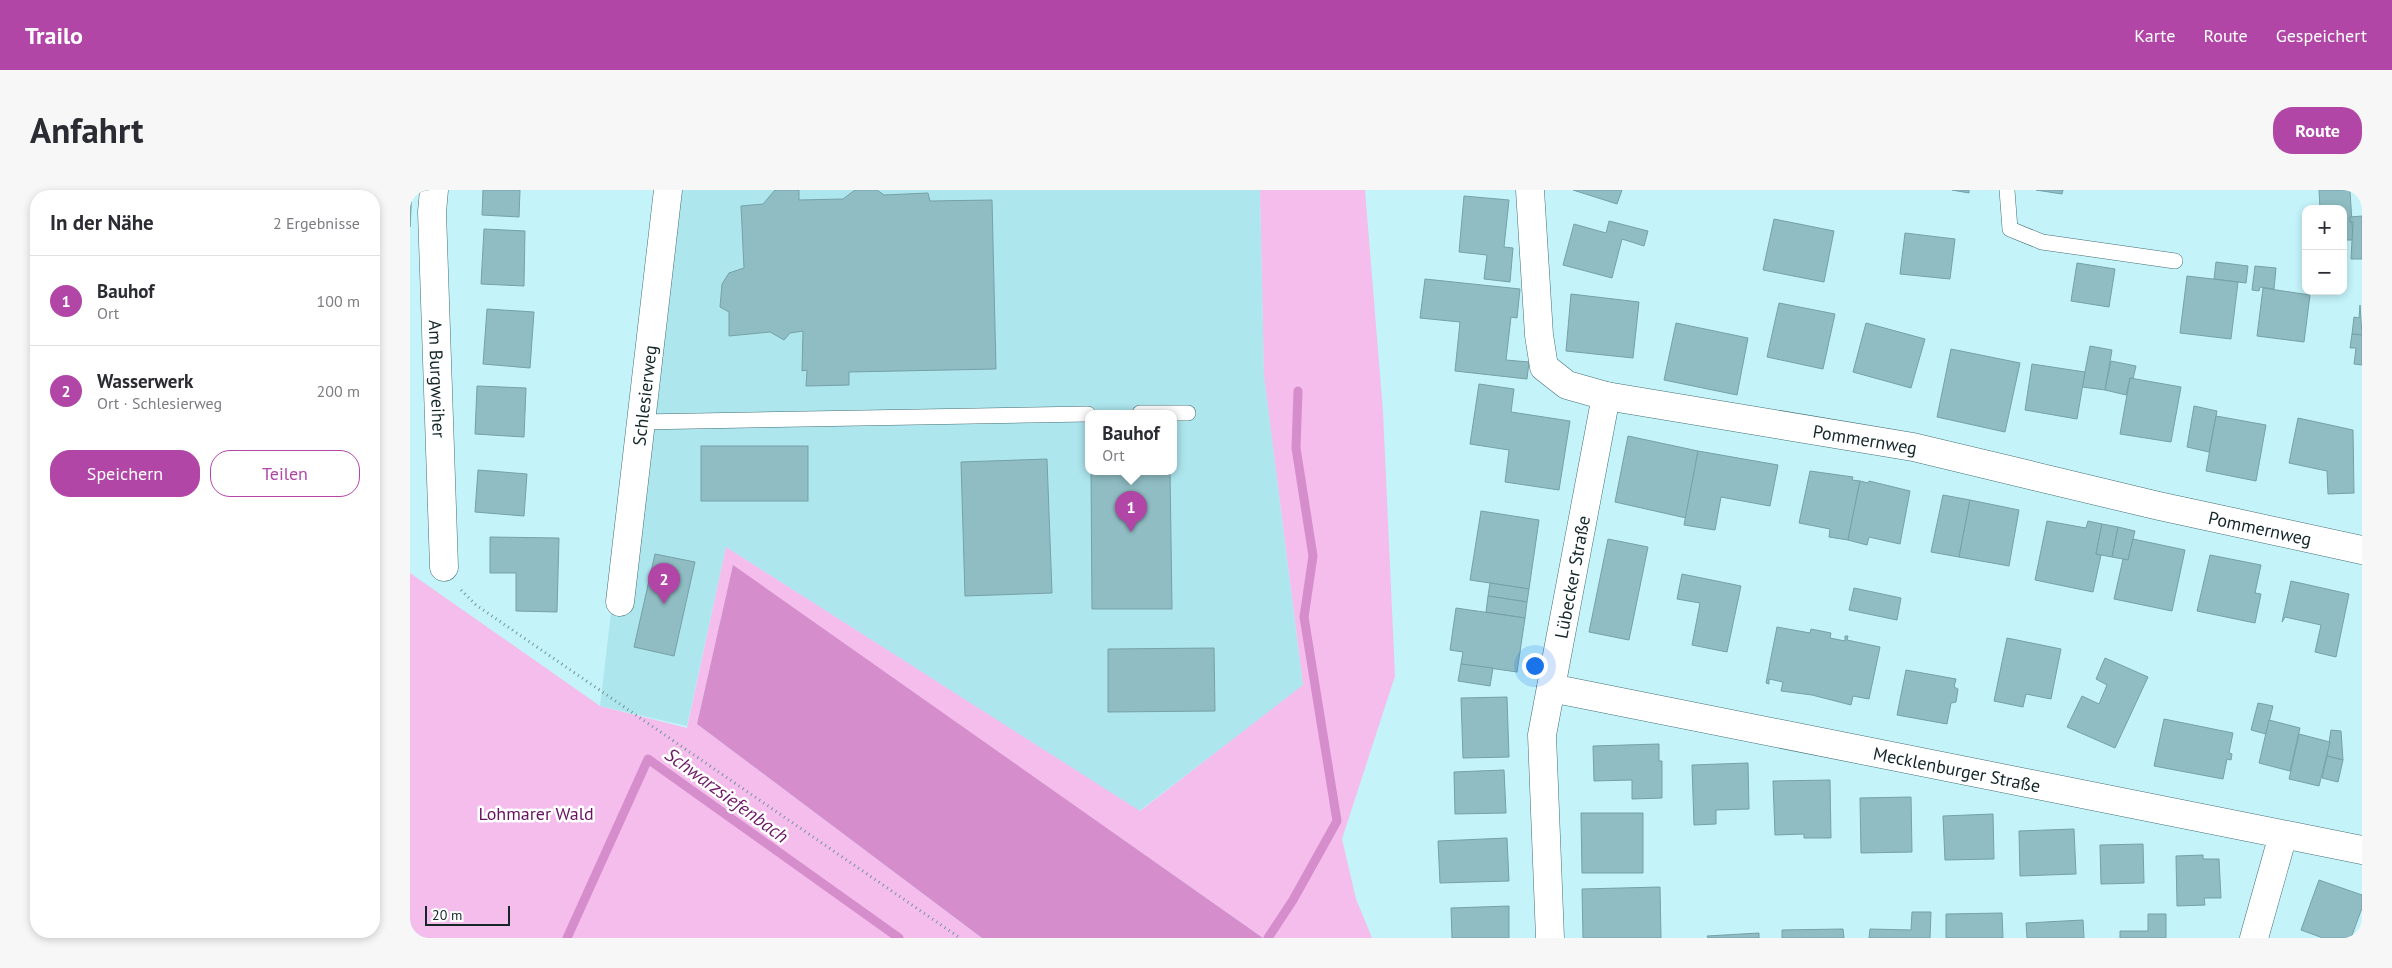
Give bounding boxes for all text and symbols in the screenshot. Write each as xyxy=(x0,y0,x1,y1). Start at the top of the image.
text: Trailo xyxy=(25,20,83,51)
text: Karte xyxy=(2134,24,2175,47)
text: Route xyxy=(2203,24,2248,47)
text: Gespeichert xyxy=(2276,24,2367,47)
text: Anfahrt xyxy=(30,107,143,153)
button: Route xyxy=(2273,107,2362,154)
map controls xyxy=(2302,205,2347,295)
button: + xyxy=(2302,205,2347,250)
text: In der Nähe xyxy=(50,209,154,236)
text: 2 Ergebnisse xyxy=(273,213,360,233)
button: − xyxy=(2302,250,2347,295)
text: Bauhof xyxy=(97,279,154,303)
text: 1 xyxy=(61,291,71,311)
text: 100 m xyxy=(317,291,360,311)
text: Ort xyxy=(97,303,119,323)
street label: Am Burgweiher xyxy=(424,319,451,438)
street label: Schlesierweg xyxy=(627,344,661,447)
text: Wasserwerk xyxy=(97,369,193,393)
text: 2 xyxy=(61,381,71,401)
text: 200 m xyxy=(317,381,360,401)
text: Ort · Schlesierweg xyxy=(97,393,222,413)
popup xyxy=(1085,410,1177,475)
street label: Pommernweg xyxy=(1811,419,1919,459)
text: Bauhof xyxy=(1102,421,1160,445)
text: Ort xyxy=(1102,445,1125,465)
button: Speichern xyxy=(50,450,200,497)
button: Teilen xyxy=(210,450,360,497)
pin: 1 xyxy=(1115,491,1147,532)
street label: Pommernweg xyxy=(2206,506,2314,550)
street label: Lübecker Straße xyxy=(1549,513,1595,640)
pin: 2 xyxy=(648,563,680,604)
your location xyxy=(1522,653,1548,679)
street label: Mecklenburger Straße xyxy=(1871,741,2043,797)
water label: Schwarzsiefenbach xyxy=(661,742,793,848)
park label: Lohmarer Wald xyxy=(478,802,594,825)
scale bar xyxy=(425,903,510,926)
text: 20 m xyxy=(432,906,462,924)

